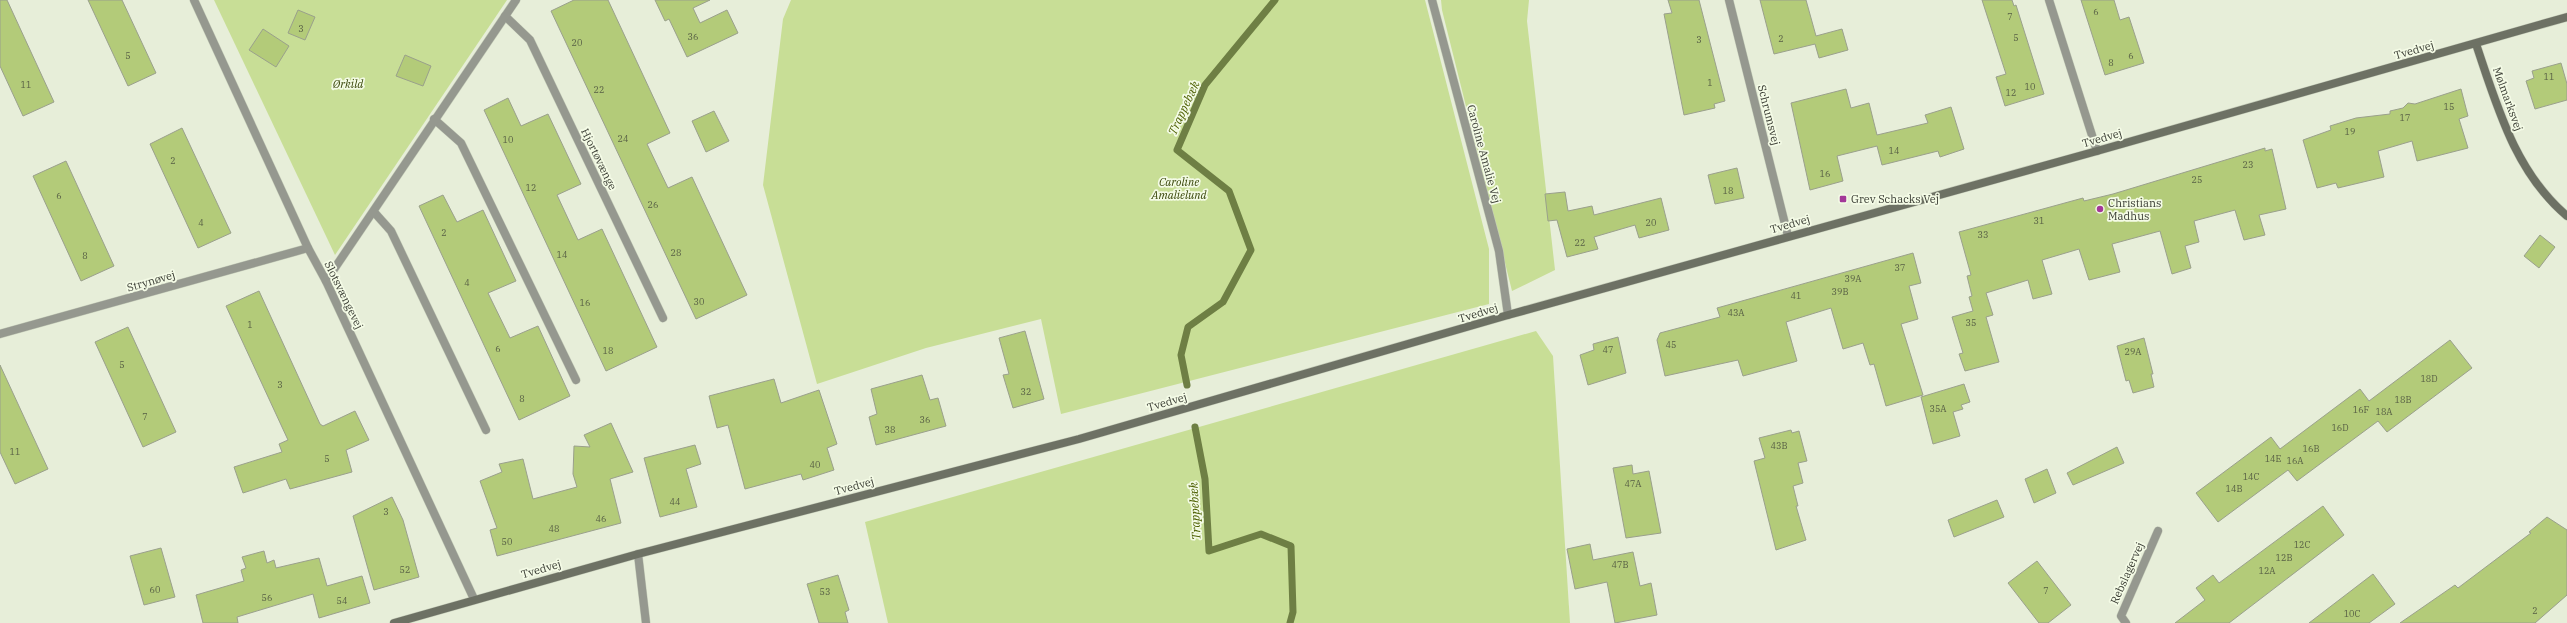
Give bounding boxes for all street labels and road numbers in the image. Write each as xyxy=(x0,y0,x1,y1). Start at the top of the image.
street label: Tvedvej xyxy=(2393,38,2435,62)
street label: Mølmarksvej xyxy=(2490,65,2526,133)
street label: Schrumsvej xyxy=(1755,83,1783,147)
street label: Caroline Amalie Vej xyxy=(1464,103,1504,205)
street label: Hjortøvænge xyxy=(578,126,620,192)
street label: Tvedvej xyxy=(2081,126,2123,150)
street label: Tvedvej xyxy=(1769,212,1811,236)
street label: Slotsvængevej xyxy=(322,259,366,331)
street label: Strynøvej xyxy=(125,267,177,295)
street label: Tvedvej xyxy=(1456,300,1500,326)
street label: Tvedvej xyxy=(1146,390,1188,414)
street label: Tvedvej xyxy=(833,474,875,498)
street label: Rebslagervej xyxy=(2107,540,2147,606)
street label: Tvedvej xyxy=(520,557,562,581)

